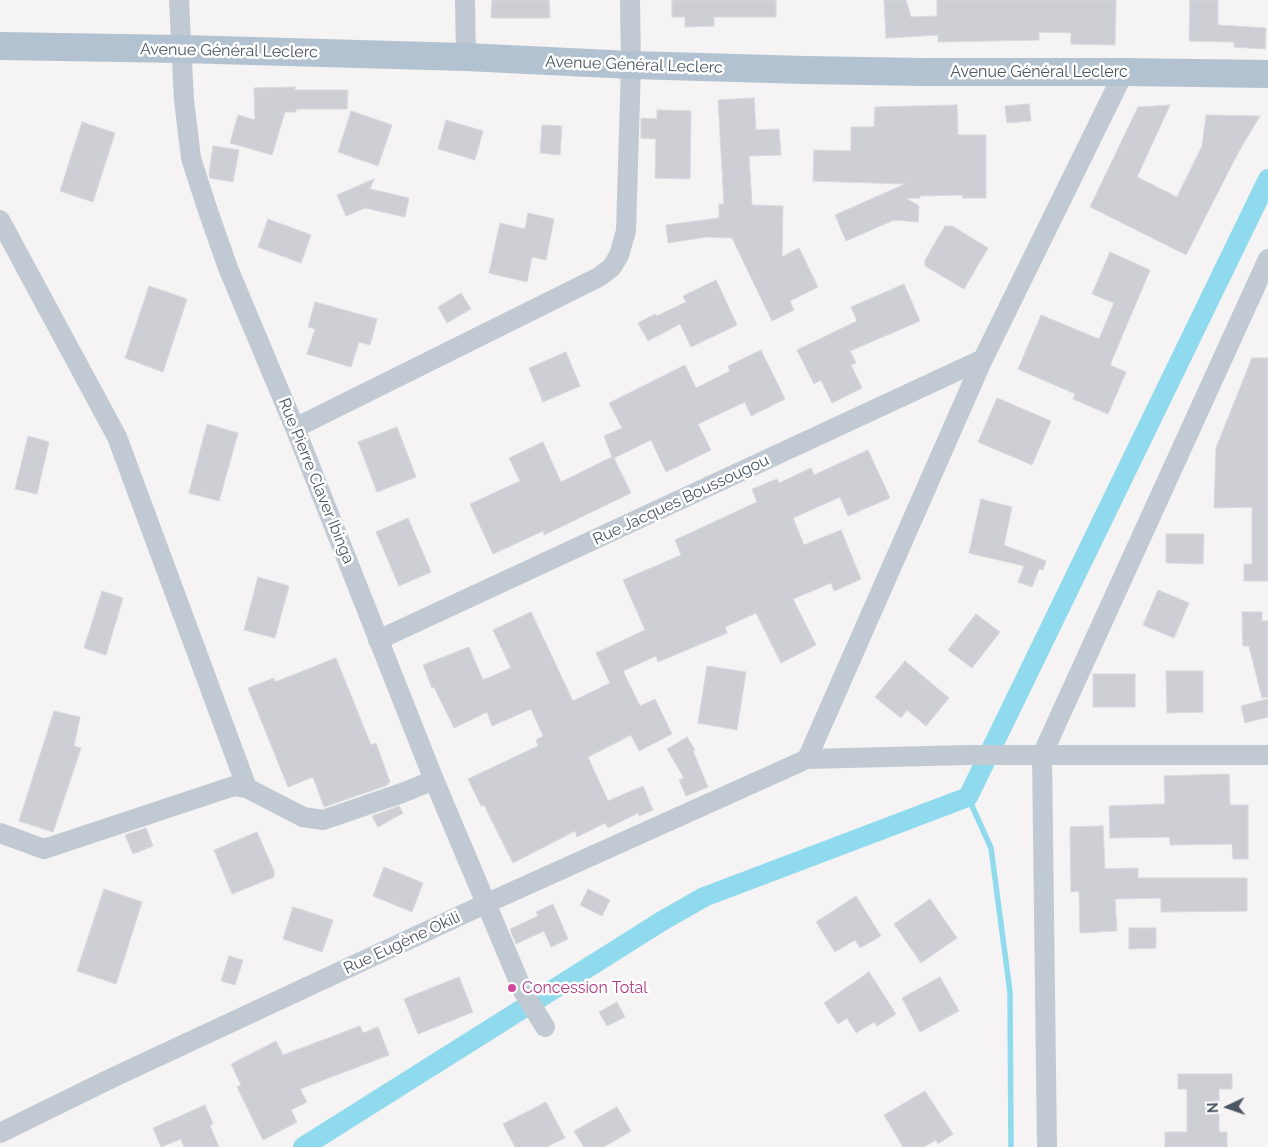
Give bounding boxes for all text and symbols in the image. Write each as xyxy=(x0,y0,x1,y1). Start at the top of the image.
street label: Avenue Général Leclerc xyxy=(140,40,318,62)
street label: Avenue Général Leclerc xyxy=(545,52,723,78)
street label: Avenue Général Leclerc xyxy=(950,62,1128,82)
street label: Rue Pierre Claver Ibinga xyxy=(274,395,358,567)
street label: Rue Jacques Boussougou xyxy=(590,451,772,549)
street label: Rue Eugène Okili xyxy=(341,908,463,978)
place label: Concession Total xyxy=(522,978,648,998)
marker: Concession Total xyxy=(506,982,518,994)
north arrow xyxy=(1203,1082,1253,1132)
text: N xyxy=(1205,1102,1221,1114)

